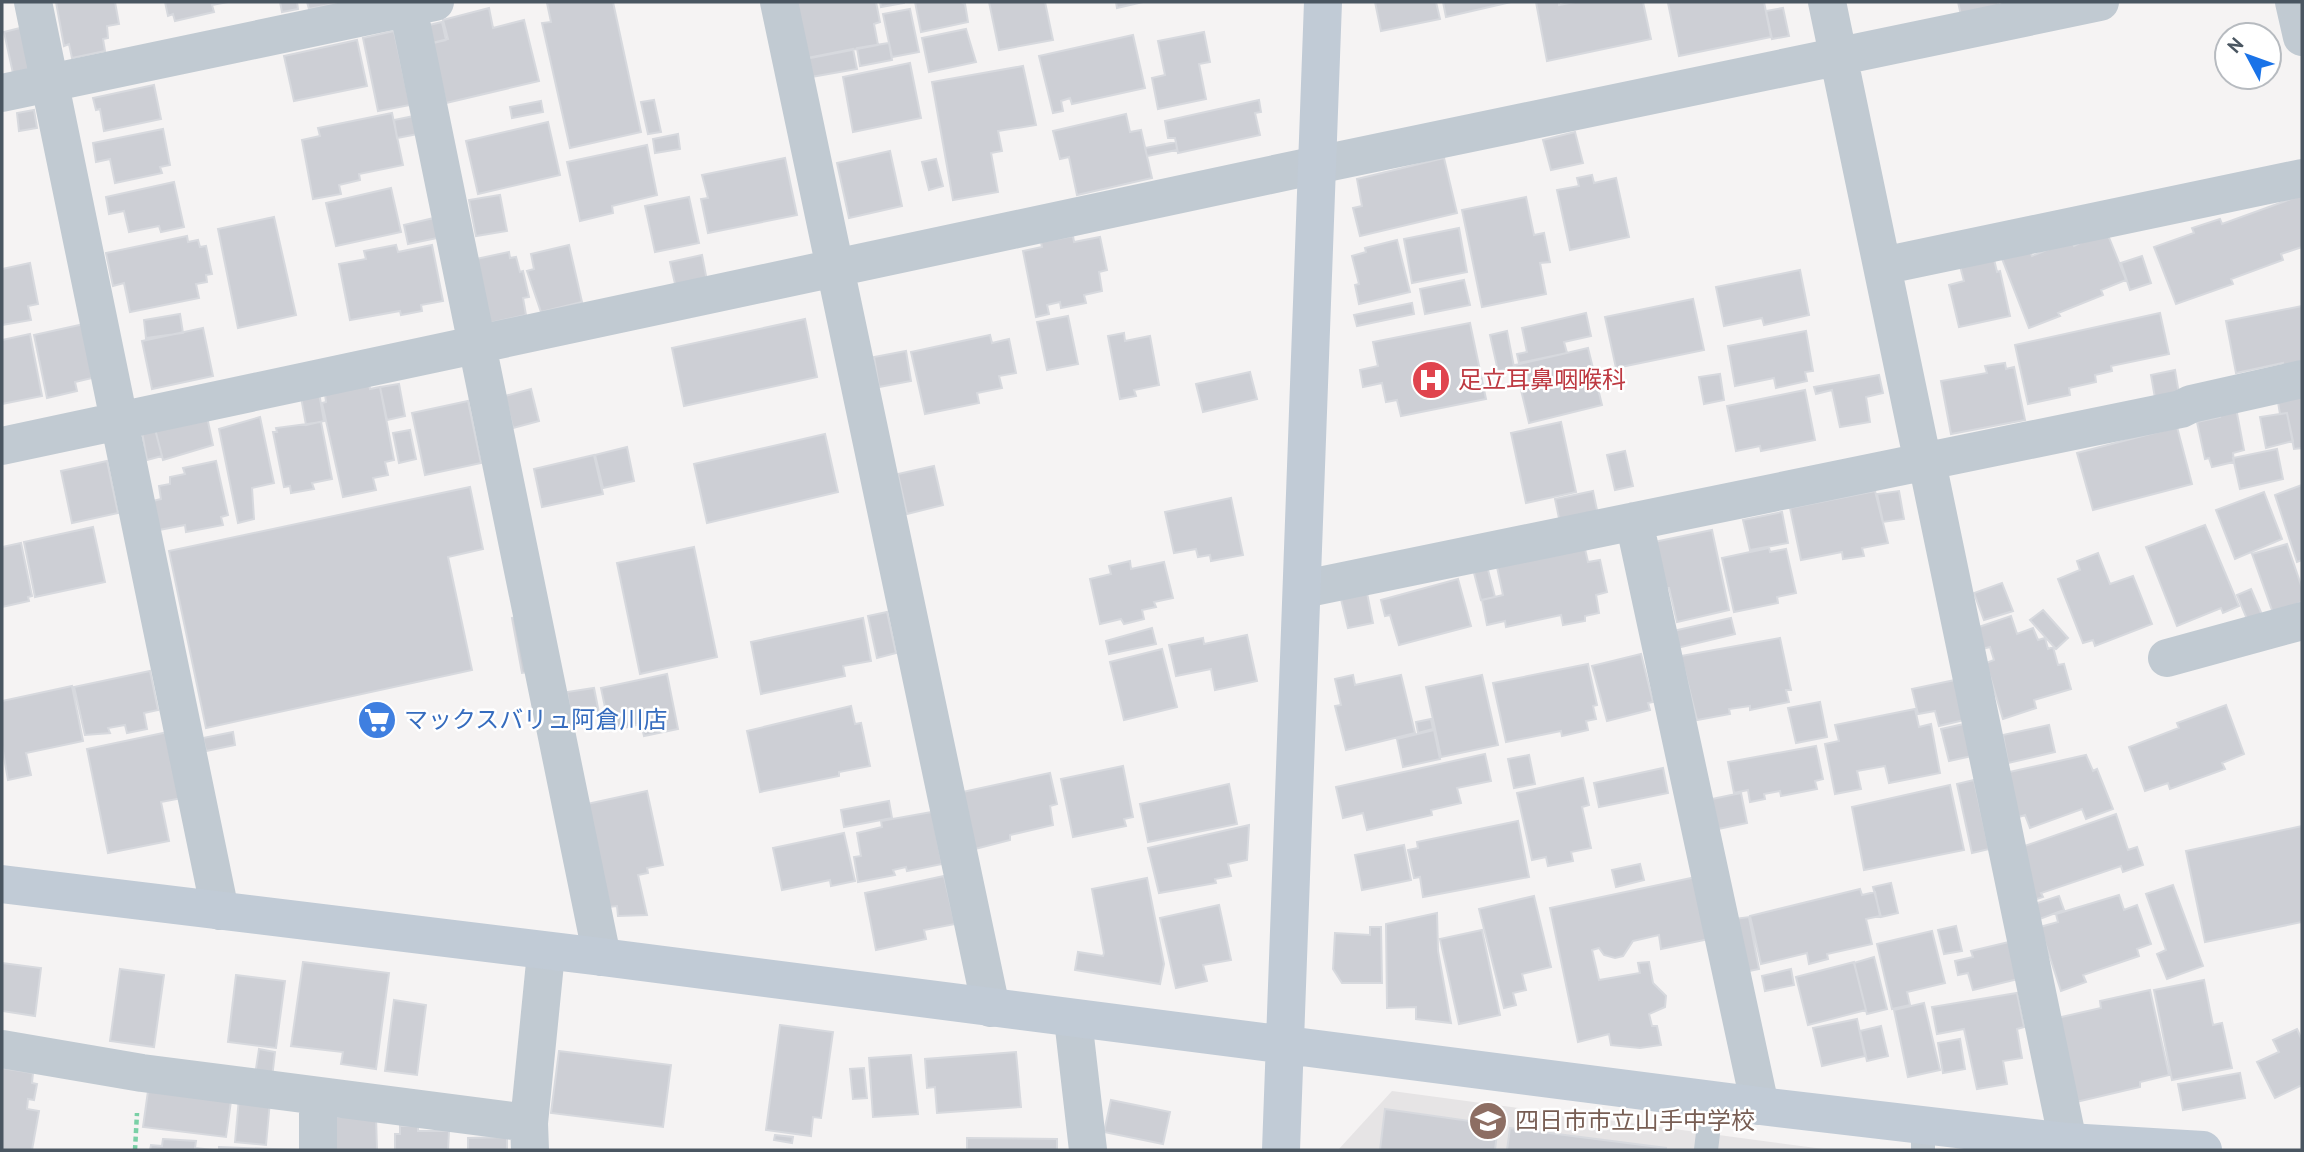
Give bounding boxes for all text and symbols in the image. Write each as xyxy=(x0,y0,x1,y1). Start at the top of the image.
north arrow xyxy=(2213,21,2283,91)
text: N xyxy=(2222,32,2248,57)
hospital icon: 足立耳鼻咽喉科 xyxy=(1410,359,1452,401)
place label: 足立耳鼻咽喉科 xyxy=(1458,364,1626,395)
supermarket icon: マックスバリュ阿倉川店 xyxy=(356,699,398,741)
place label: マックスバリュ阿倉川店 xyxy=(404,704,667,735)
school or university icon: 四日市市立山手中学校 xyxy=(1467,1100,1509,1142)
place label: 四日市市立山手中学校 xyxy=(1515,1105,1755,1136)

